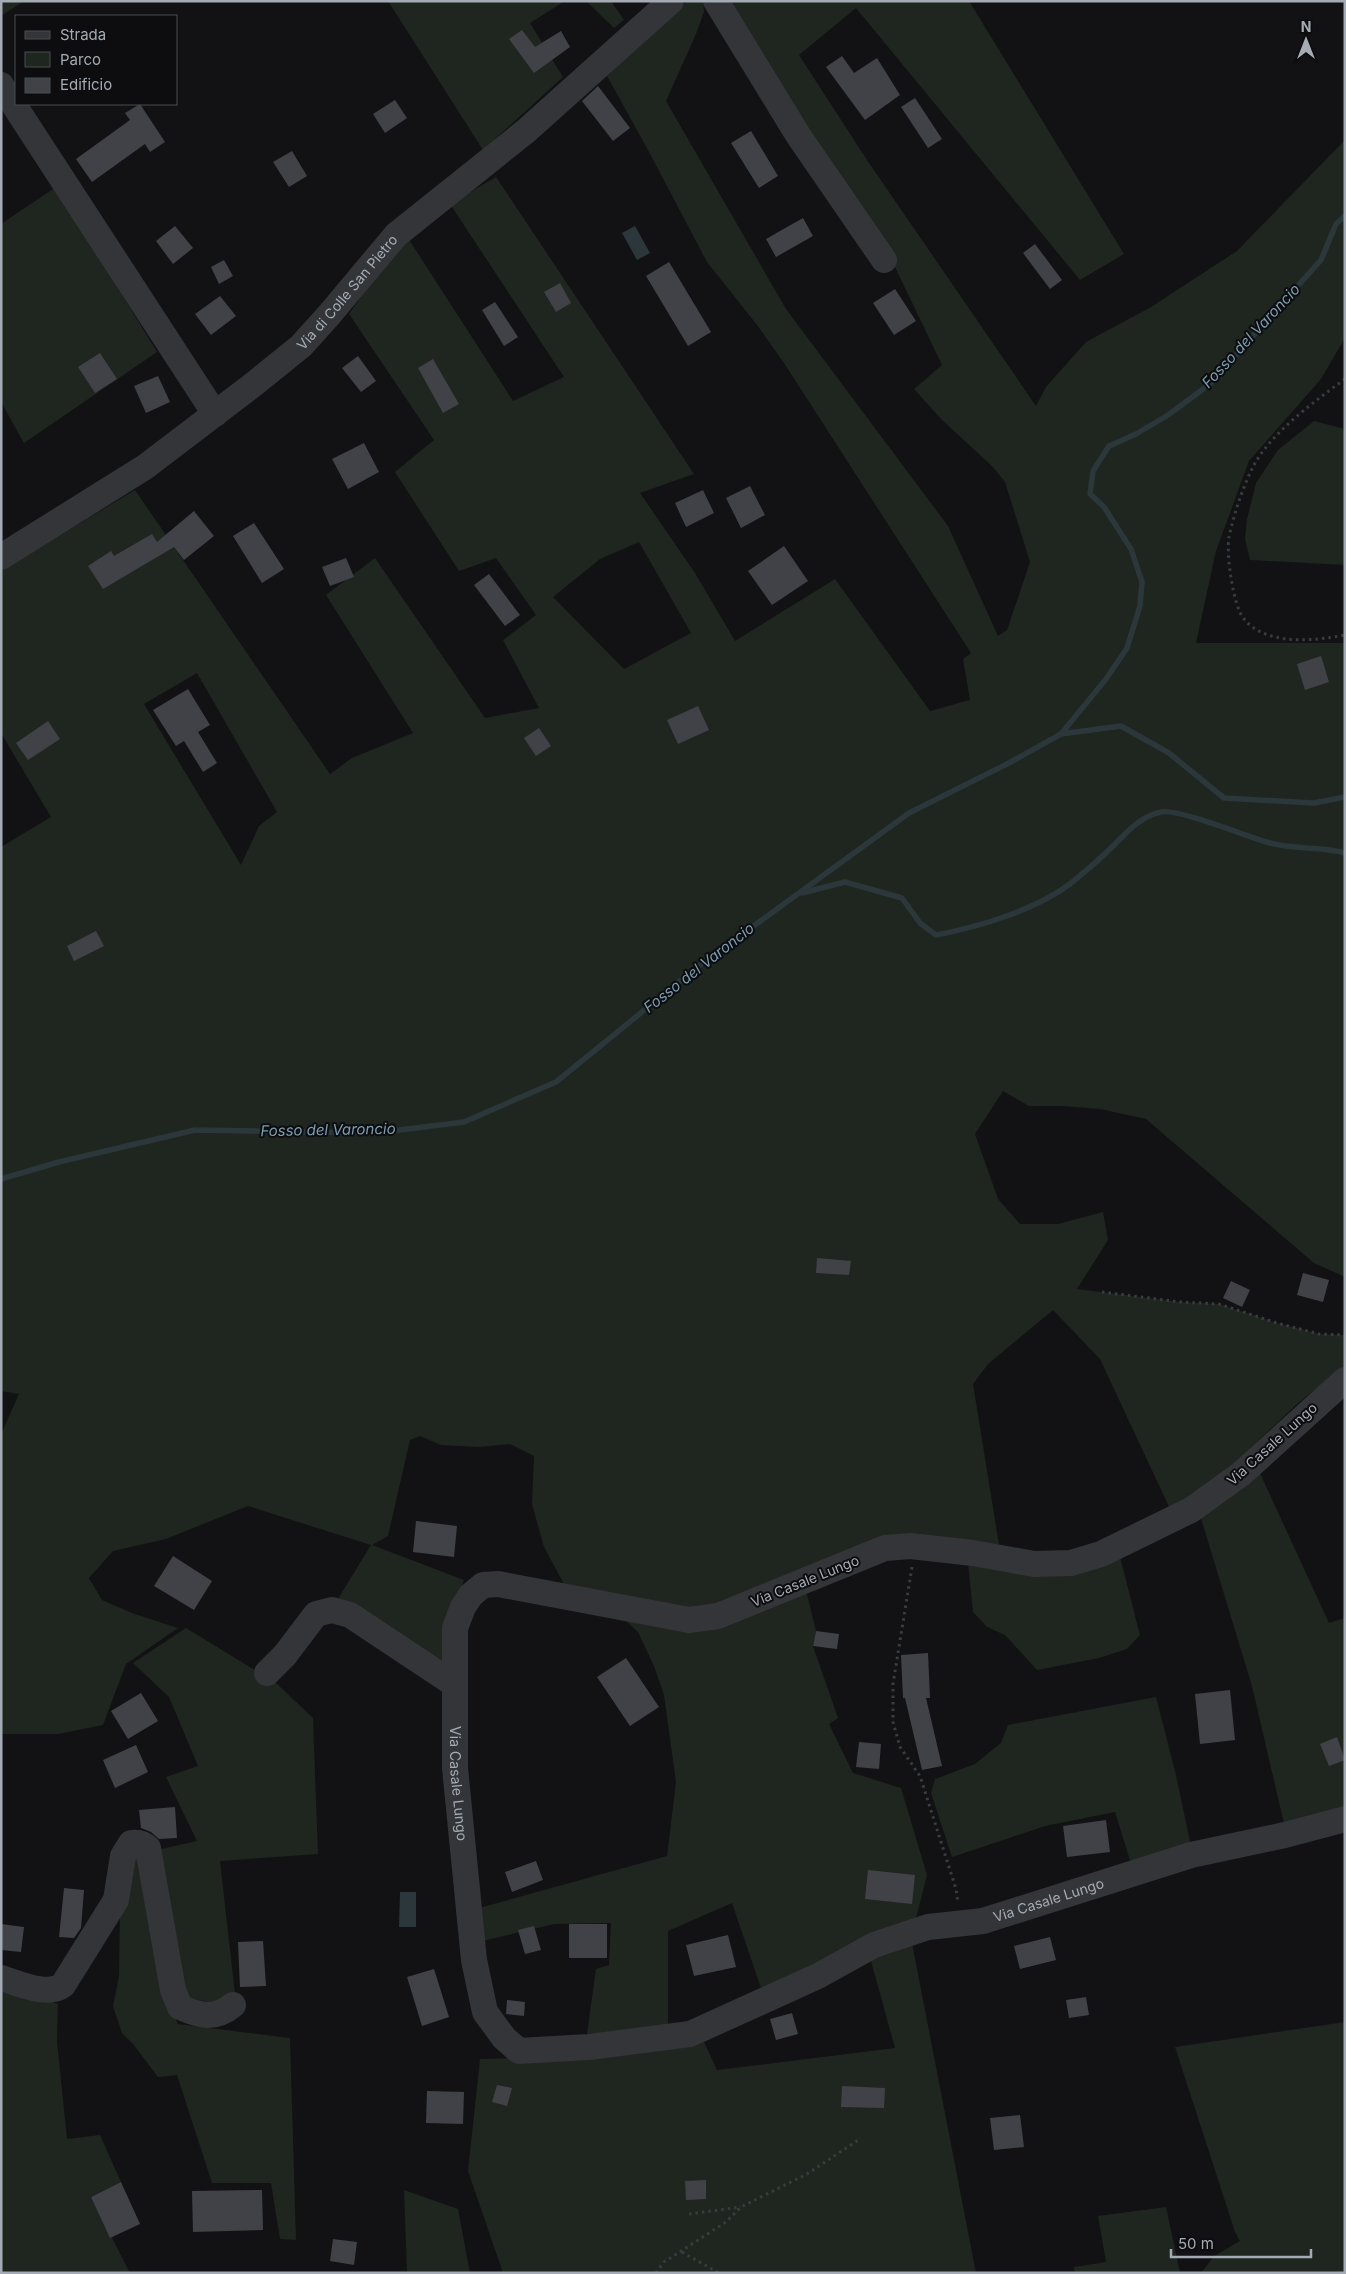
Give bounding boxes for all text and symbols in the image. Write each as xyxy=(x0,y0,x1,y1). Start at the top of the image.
legend xyxy=(15,15,178,105)
north arrow xyxy=(1281,15,1331,65)
text: N xyxy=(1301,18,1311,35)
text: Strada xyxy=(60,25,106,44)
text: Parco xyxy=(60,50,101,69)
text: Edificio xyxy=(60,75,112,94)
street label: Via di Colle San Pietro xyxy=(293,231,401,353)
water label: Fosso del Varoncio xyxy=(1198,280,1304,392)
water label: Fosso del Varoncio xyxy=(640,918,758,1017)
water label: Fosso del Varoncio xyxy=(260,1119,396,1140)
street label: Via Casale Lungo xyxy=(1223,1399,1320,1488)
street label: Via Casale Lungo xyxy=(748,1551,861,1610)
street label: Via Casale Lungo xyxy=(447,1726,471,1842)
street label: Via Casale Lungo xyxy=(991,1874,1106,1925)
scale bar xyxy=(1171,2226,1311,2258)
text: 50 m xyxy=(1178,2234,1214,2253)

